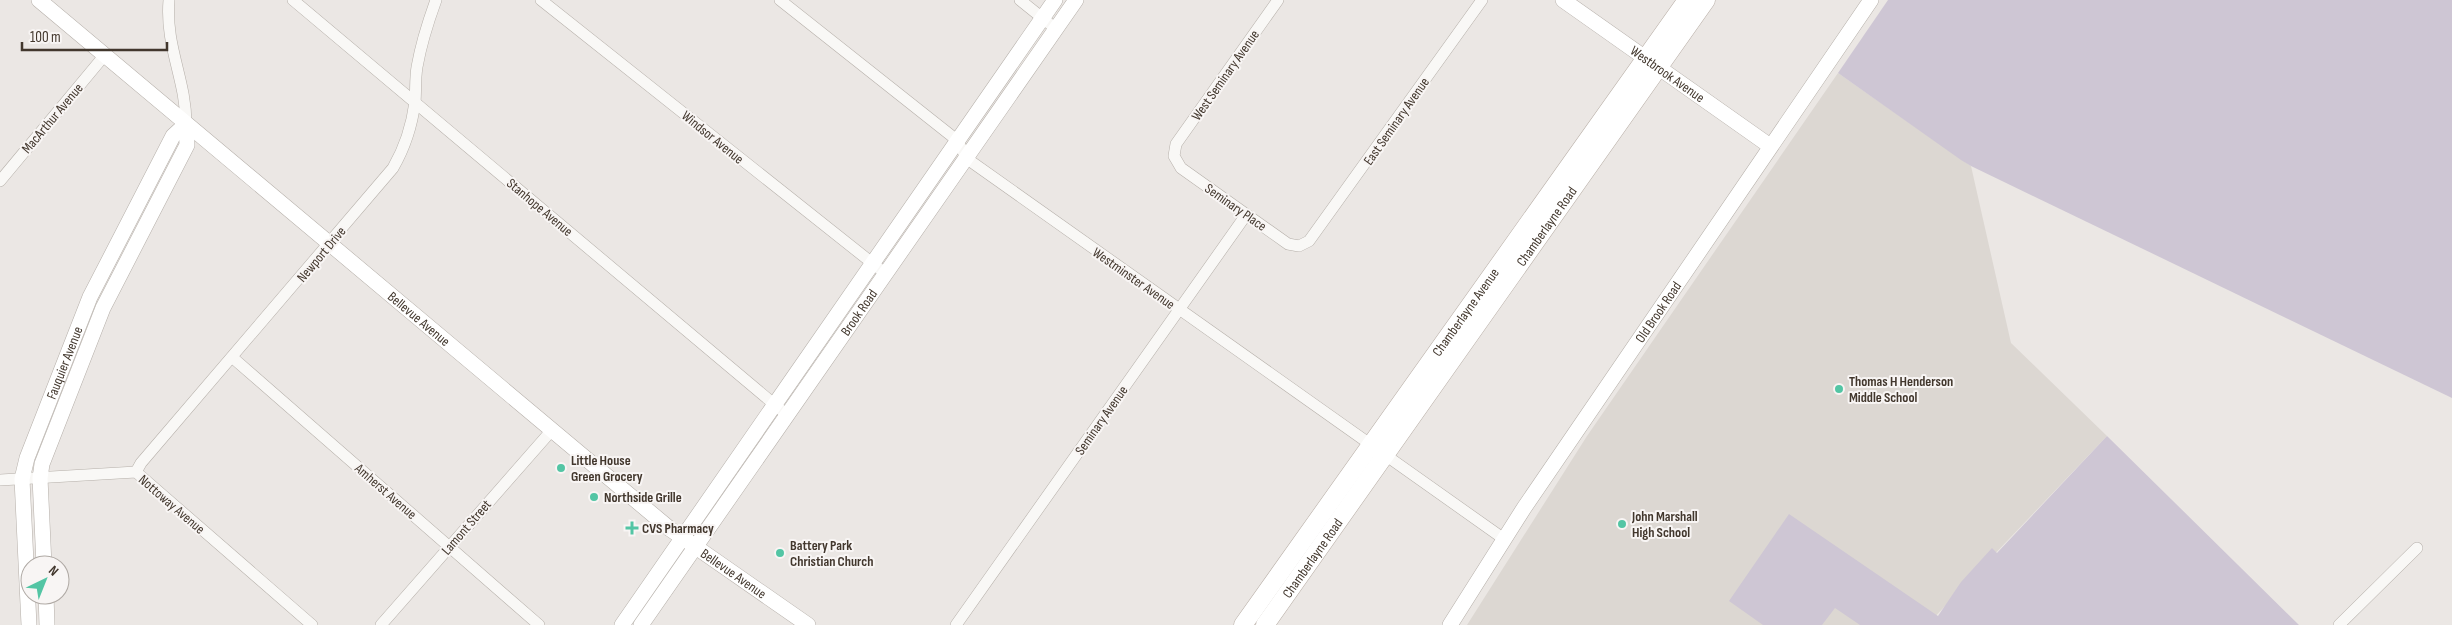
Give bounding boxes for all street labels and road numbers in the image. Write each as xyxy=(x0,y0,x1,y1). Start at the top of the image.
street label: West Seminary Avenue xyxy=(1188,27,1263,124)
street label: Westbrook Avenue xyxy=(1627,42,1708,106)
street label: East Seminary Avenue xyxy=(1360,74,1433,168)
street label: MacArthur Avenue xyxy=(18,80,87,157)
street label: Windsor Avenue xyxy=(678,107,747,168)
street label: Stanhope Avenue xyxy=(503,175,576,240)
street label: Seminary Place xyxy=(1202,180,1270,235)
street label: Chamberlayne Road xyxy=(1513,183,1581,270)
street label: Newport Drive xyxy=(293,223,350,286)
street label: Westminster Avenue xyxy=(1089,244,1178,313)
street label: Chamberlayne Avenue xyxy=(1429,265,1503,360)
street label: Old Brook Road xyxy=(1632,278,1685,346)
street label: Brook Road xyxy=(837,286,881,339)
street label: Bellevue Avenue xyxy=(384,288,453,350)
street label: Fauquier Avenue xyxy=(43,324,87,402)
street label: Seminary Avenue xyxy=(1071,382,1131,458)
street label: Amherst Avenue xyxy=(350,459,420,523)
street label: Nottoway Avenue xyxy=(135,471,208,538)
street label: Lamont Street xyxy=(438,496,495,558)
street label: Chamberlayne Road xyxy=(1279,515,1347,601)
street label: Bellevue Avenue xyxy=(697,545,769,602)

